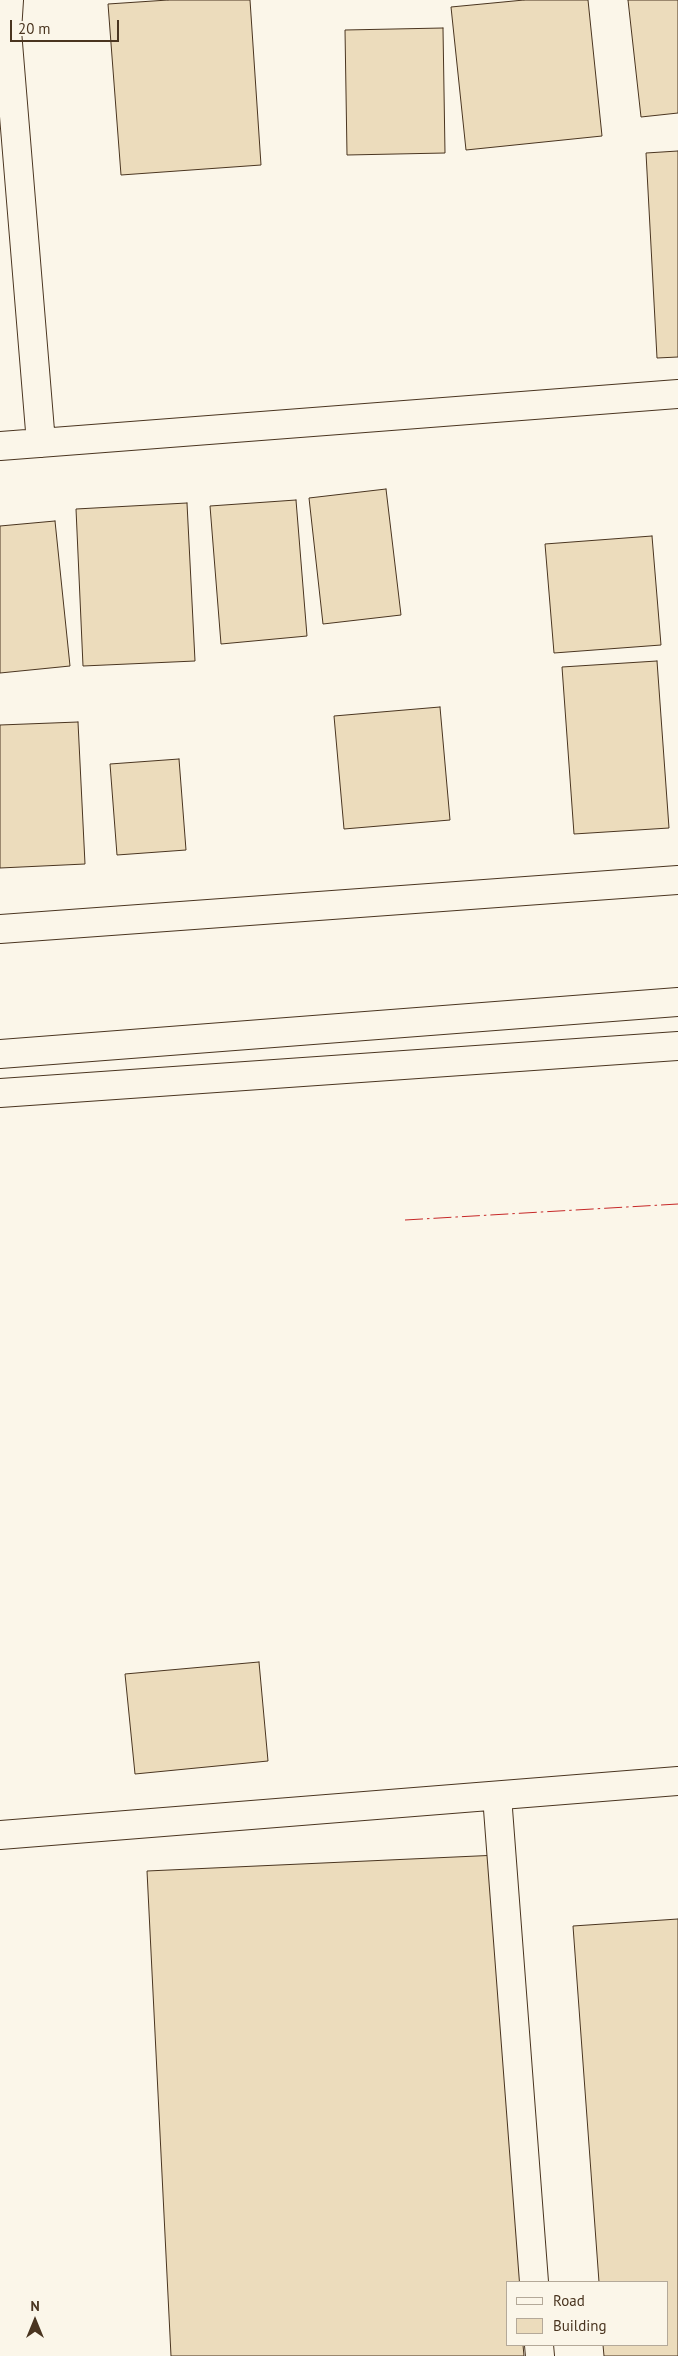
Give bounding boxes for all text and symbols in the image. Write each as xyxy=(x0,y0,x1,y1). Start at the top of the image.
scale bar xyxy=(12,10,121,42)
text: 20 m xyxy=(18,19,51,38)
legend xyxy=(506,2281,668,2346)
text: Road xyxy=(553,2291,585,2310)
north arrow xyxy=(10,2296,60,2346)
text: N xyxy=(30,2297,40,2315)
text: Building xyxy=(553,2316,607,2335)

